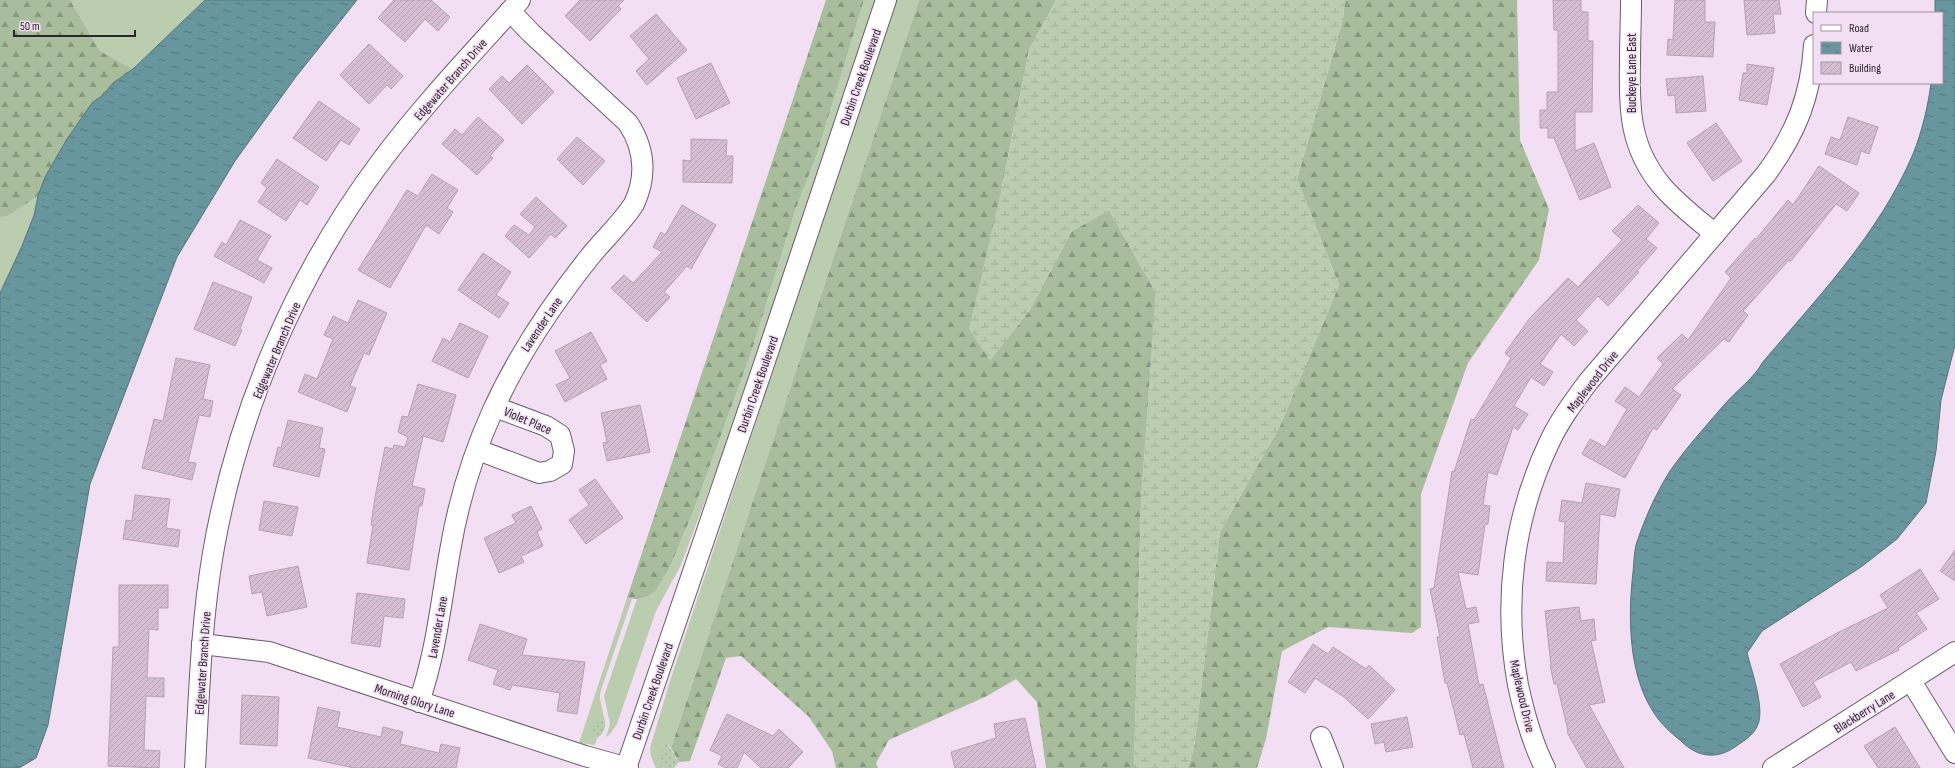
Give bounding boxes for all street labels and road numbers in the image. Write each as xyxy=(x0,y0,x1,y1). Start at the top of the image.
street label: Durbin Creek Boulevard xyxy=(837,27,885,128)
street label: Buckeye Lane East xyxy=(1624,33,1640,113)
street label: Edgewater Branch Drive xyxy=(411,35,491,124)
street label: Lavender Lane xyxy=(518,294,566,355)
street label: Edgewater Branch Drive xyxy=(249,300,304,401)
street label: Durbin Creek Boulevard xyxy=(734,334,782,435)
street label: Maplewood Drive xyxy=(1564,348,1622,416)
street label: Violet Place xyxy=(501,404,554,438)
street label: Lavender Lane xyxy=(425,595,451,659)
street label: Edgewater Branch Drive xyxy=(191,611,215,715)
street label: Durbin Creek Boulevard xyxy=(629,641,677,742)
street label: Maplewood Drive xyxy=(1506,658,1538,734)
street label: Morning Glory Lane xyxy=(373,680,457,721)
street label: Blackberry Lane xyxy=(1831,687,1898,737)

